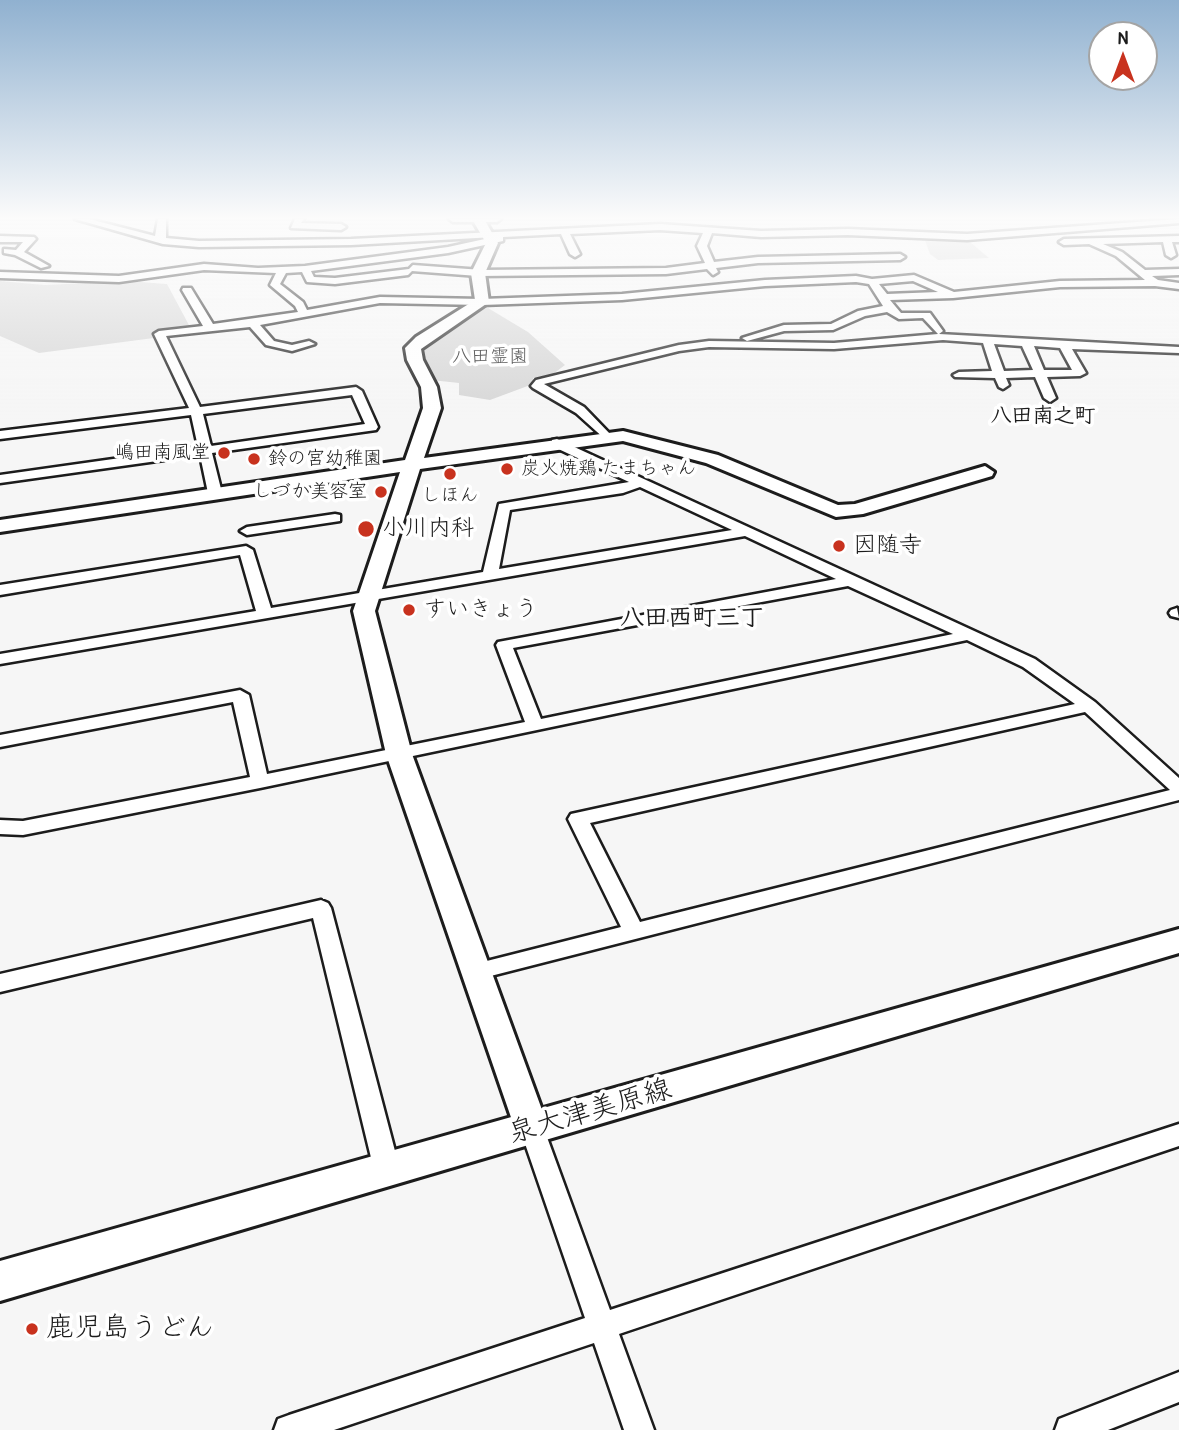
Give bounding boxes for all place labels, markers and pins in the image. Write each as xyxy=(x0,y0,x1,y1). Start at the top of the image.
place label: 嶋田南風堂 xyxy=(115,442,210,464)
marker: 嶋田南風堂 xyxy=(216,445,232,461)
place label: 鈴の宮幼稚園 xyxy=(268,448,382,470)
marker: 鈴の宮幼稚園 xyxy=(246,451,262,467)
place label: 炭火焼鶏 たまちゃん xyxy=(521,458,696,480)
marker: 炭火焼鶏 たまちゃん xyxy=(499,461,515,477)
marker: しほん xyxy=(442,466,458,482)
place label: しづか美容室 xyxy=(253,481,367,503)
marker: しづか美容室 xyxy=(373,484,389,500)
place label: しほん xyxy=(422,485,478,507)
place label: 小川内科 xyxy=(382,515,474,543)
marker: 小川内科 xyxy=(356,519,376,539)
place label: 因随寺 xyxy=(853,532,922,560)
marker: 因随寺 xyxy=(831,538,847,554)
place label: すいきょう xyxy=(423,596,538,624)
marker: すいきょう xyxy=(401,602,417,618)
place label: 鹿児島うどん xyxy=(46,1312,214,1346)
marker: 鹿児島うどん xyxy=(24,1321,40,1337)

